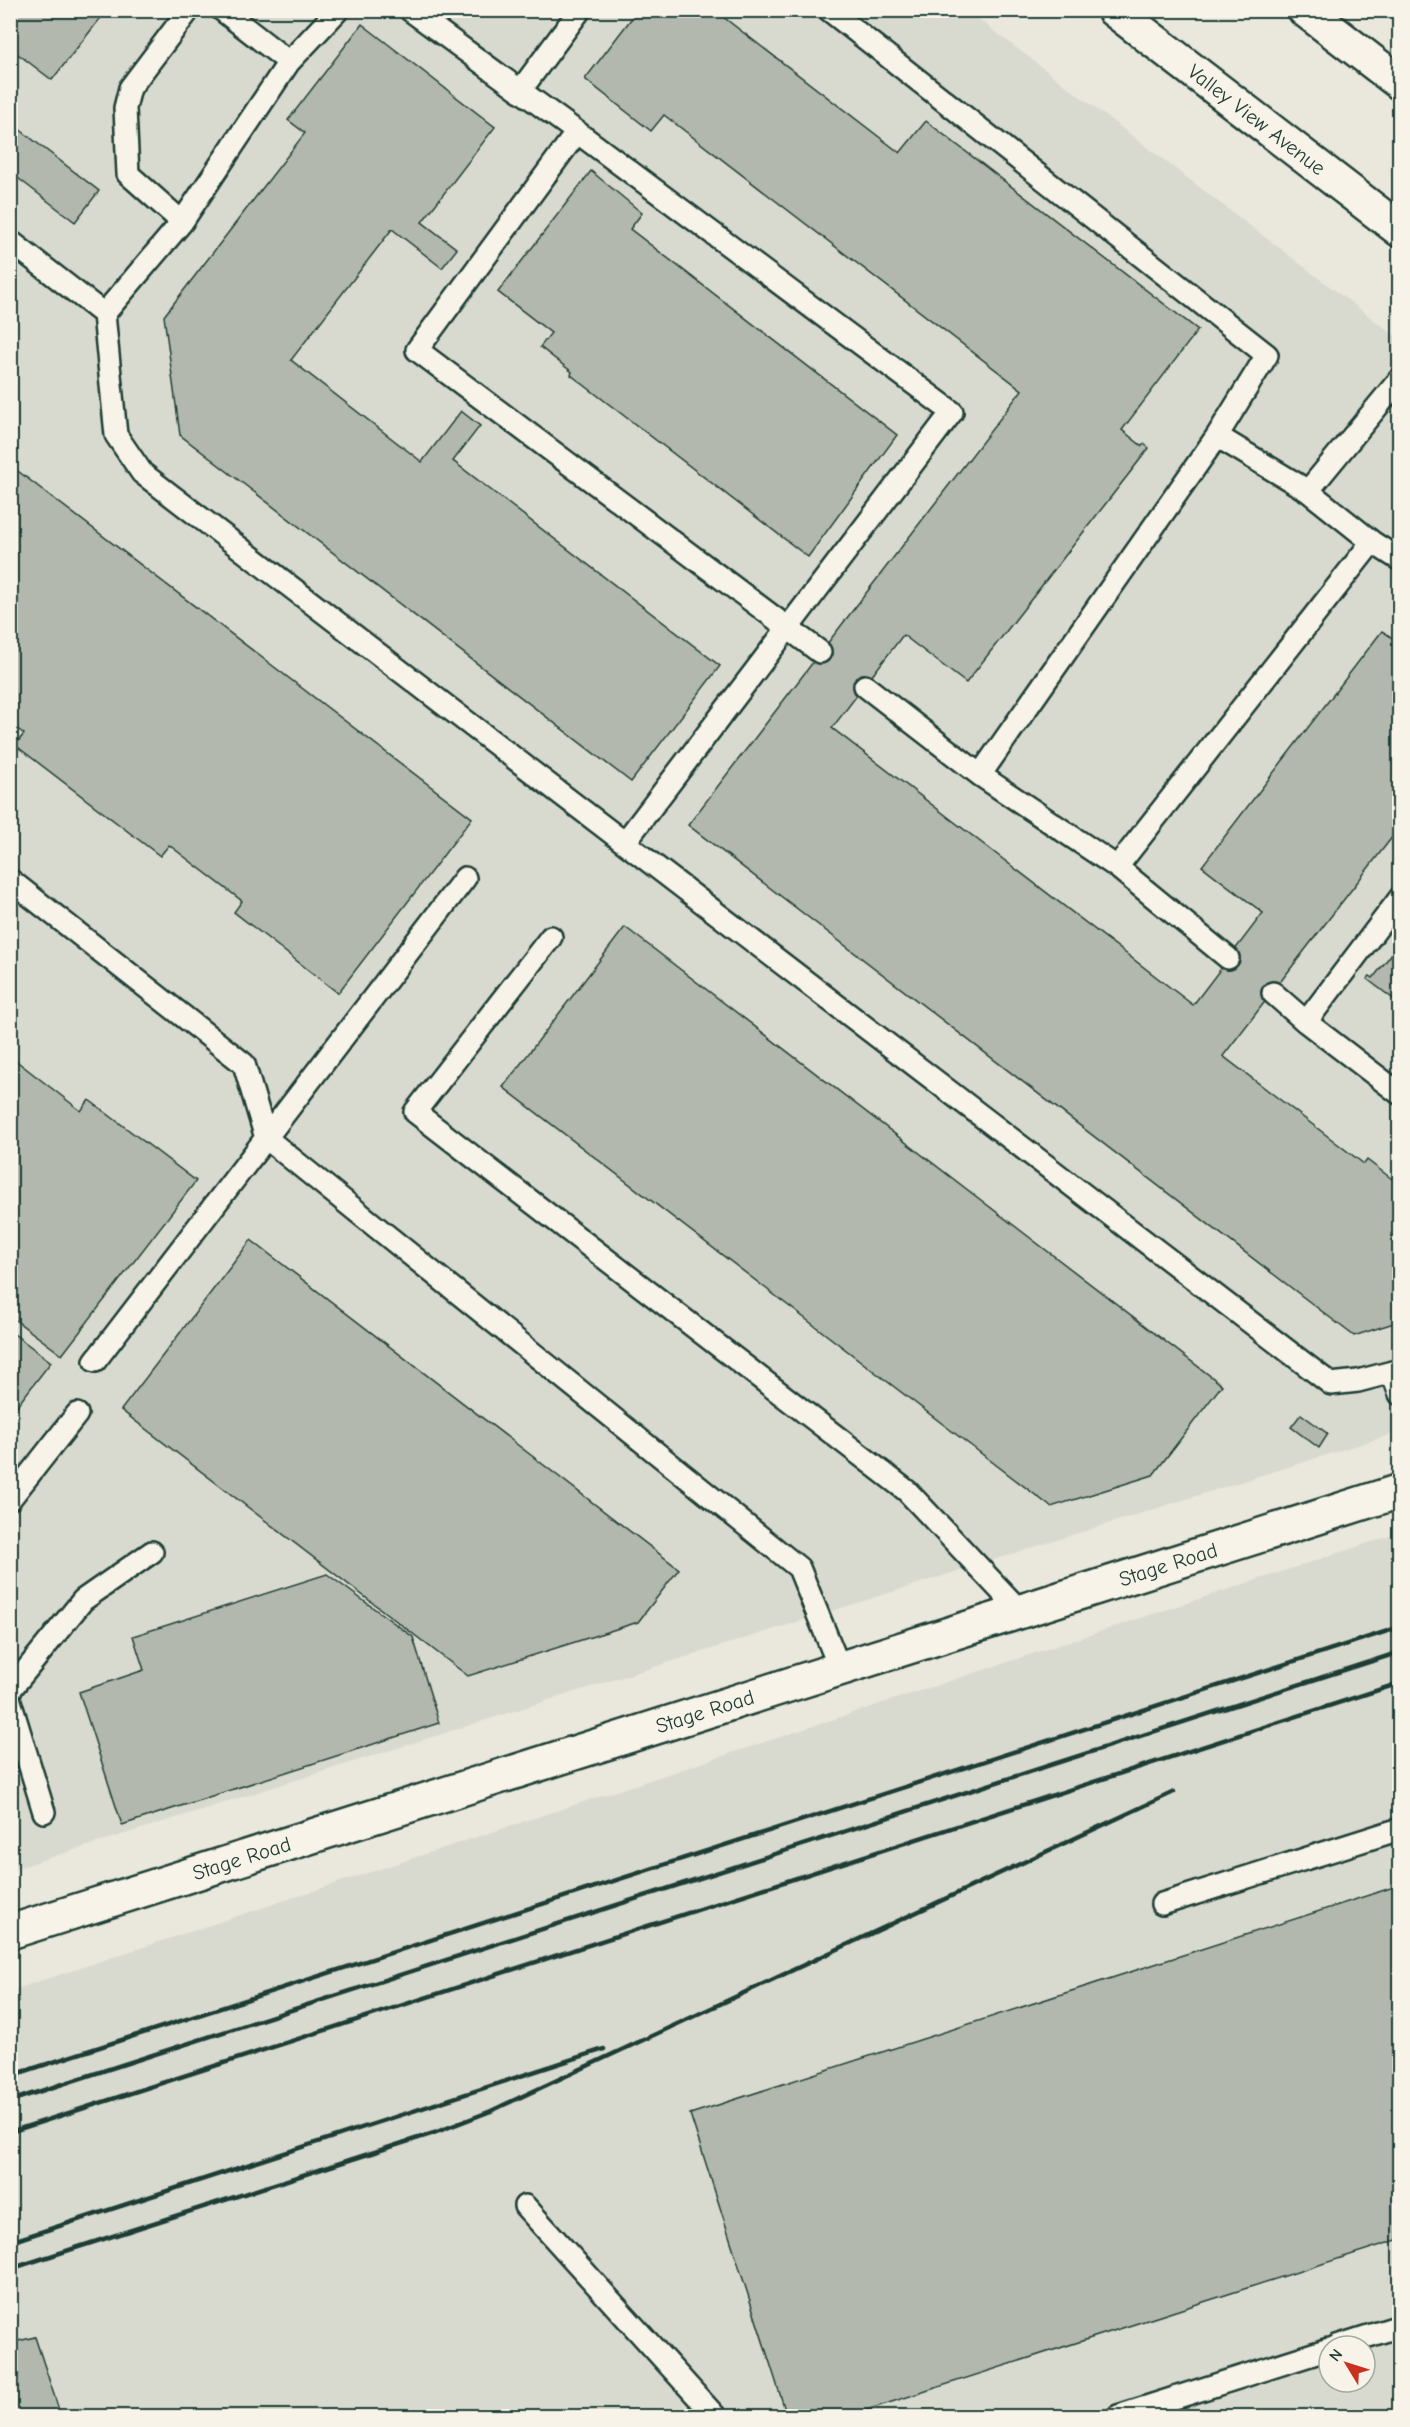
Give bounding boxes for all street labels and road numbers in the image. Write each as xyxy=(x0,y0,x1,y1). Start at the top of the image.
street label: Valley View Avenue xyxy=(1183,59,1330,180)
street label: Stage Road xyxy=(1116,1538,1220,1591)
street label: Stage Road xyxy=(653,1685,757,1738)
street label: Stage Road xyxy=(189,1832,294,1885)

